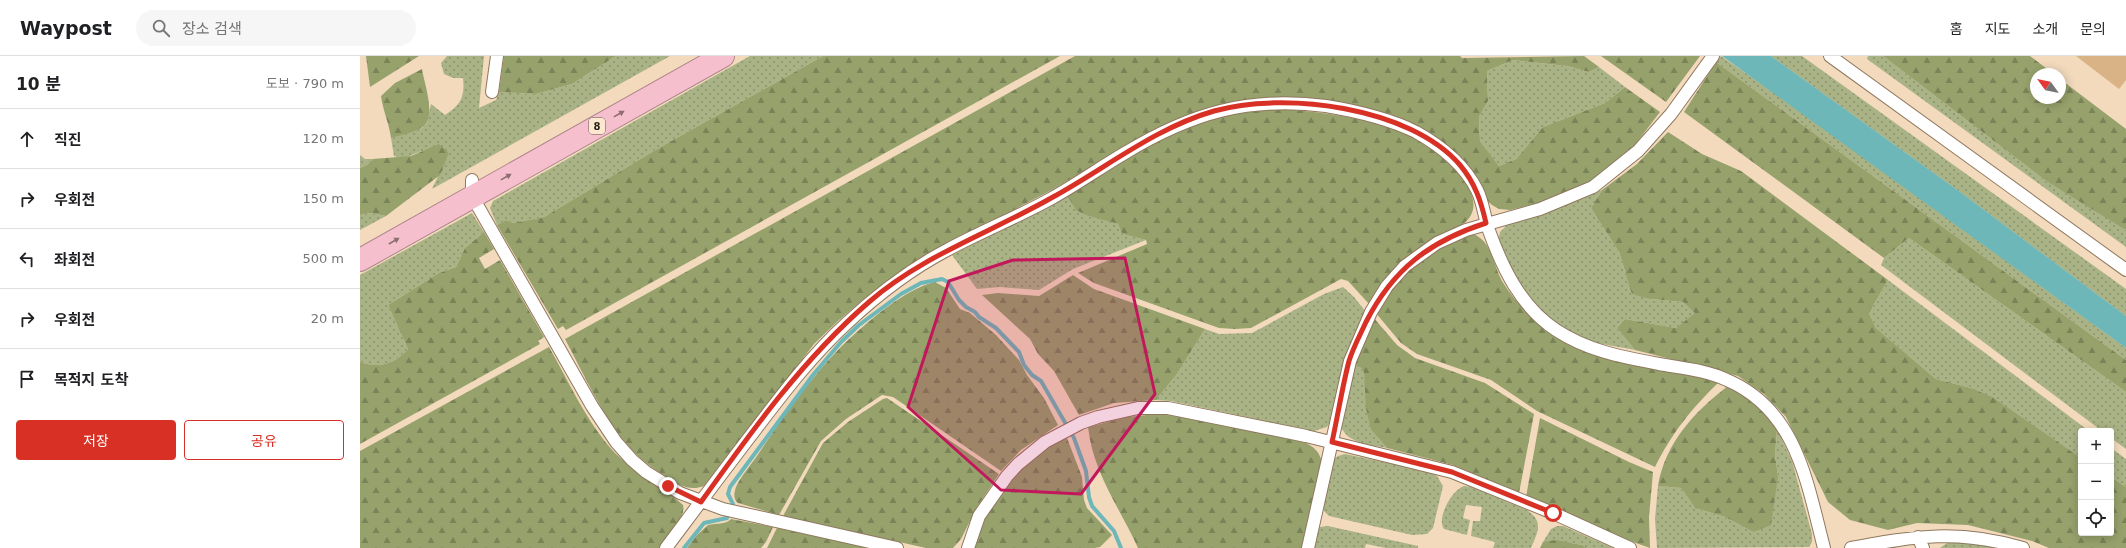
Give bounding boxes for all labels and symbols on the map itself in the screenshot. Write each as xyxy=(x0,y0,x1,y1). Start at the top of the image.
north arrow xyxy=(2030,68,2066,104)
one-way arrow xyxy=(613,111,625,117)
road number: 8 xyxy=(589,118,605,134)
one-way arrow xyxy=(500,174,512,181)
one-way arrow xyxy=(388,237,400,244)
route end xyxy=(659,477,677,495)
route start xyxy=(1544,504,1562,522)

